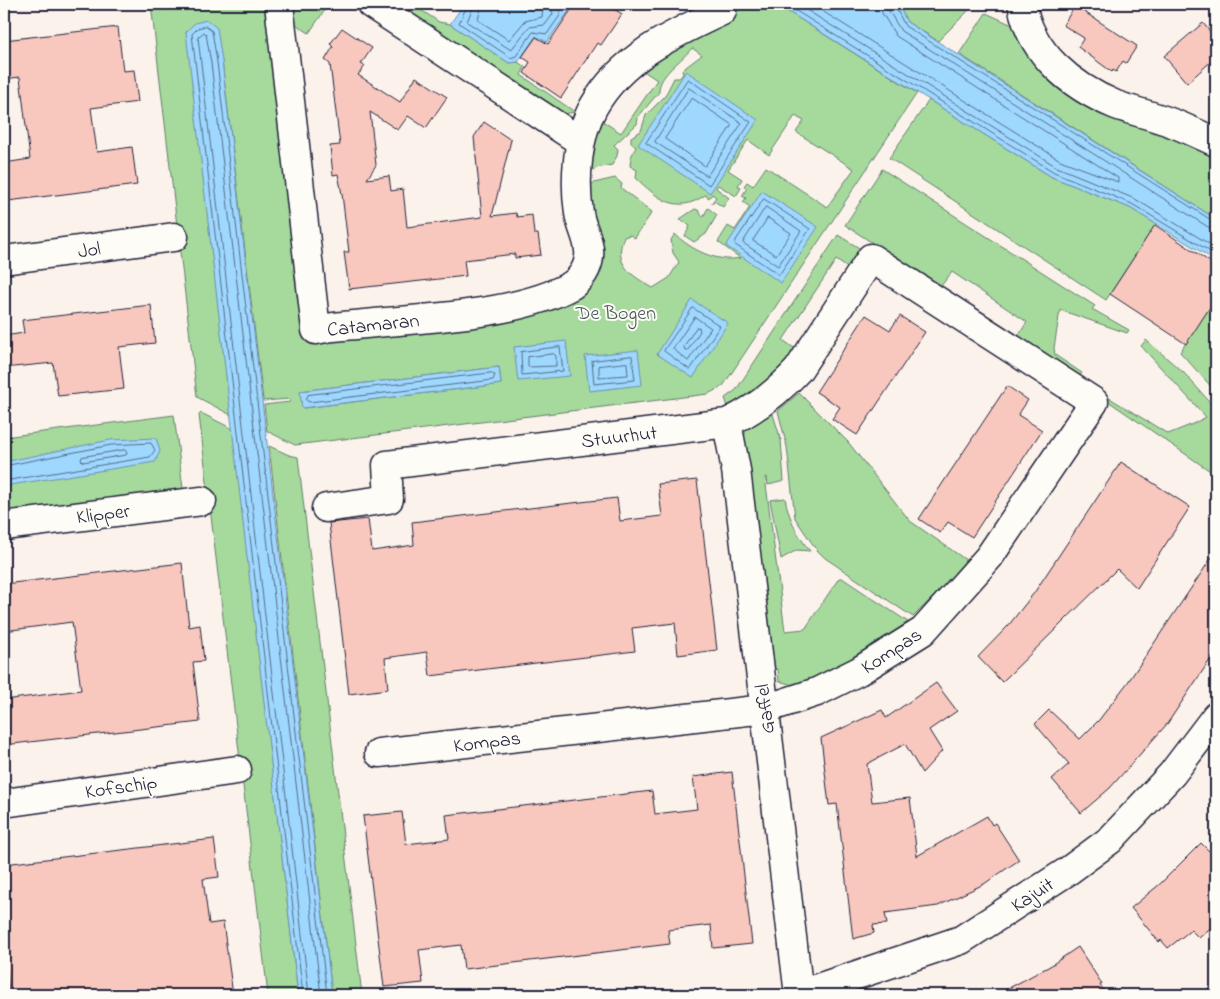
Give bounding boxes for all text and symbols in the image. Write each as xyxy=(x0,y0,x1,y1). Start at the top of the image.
street label: Jol xyxy=(76,236,103,267)
park label: De Bogen xyxy=(575,300,656,330)
street label: Catamaran xyxy=(326,307,421,346)
street label: Stuurhut xyxy=(580,419,659,458)
street label: Klipper xyxy=(75,498,132,533)
street label: Kompas xyxy=(856,622,929,683)
street label: Gaffel xyxy=(749,682,784,735)
street label: Kompas xyxy=(452,725,523,762)
street label: Kofschip xyxy=(83,769,159,808)
street label: Kajuit xyxy=(1006,871,1061,921)

